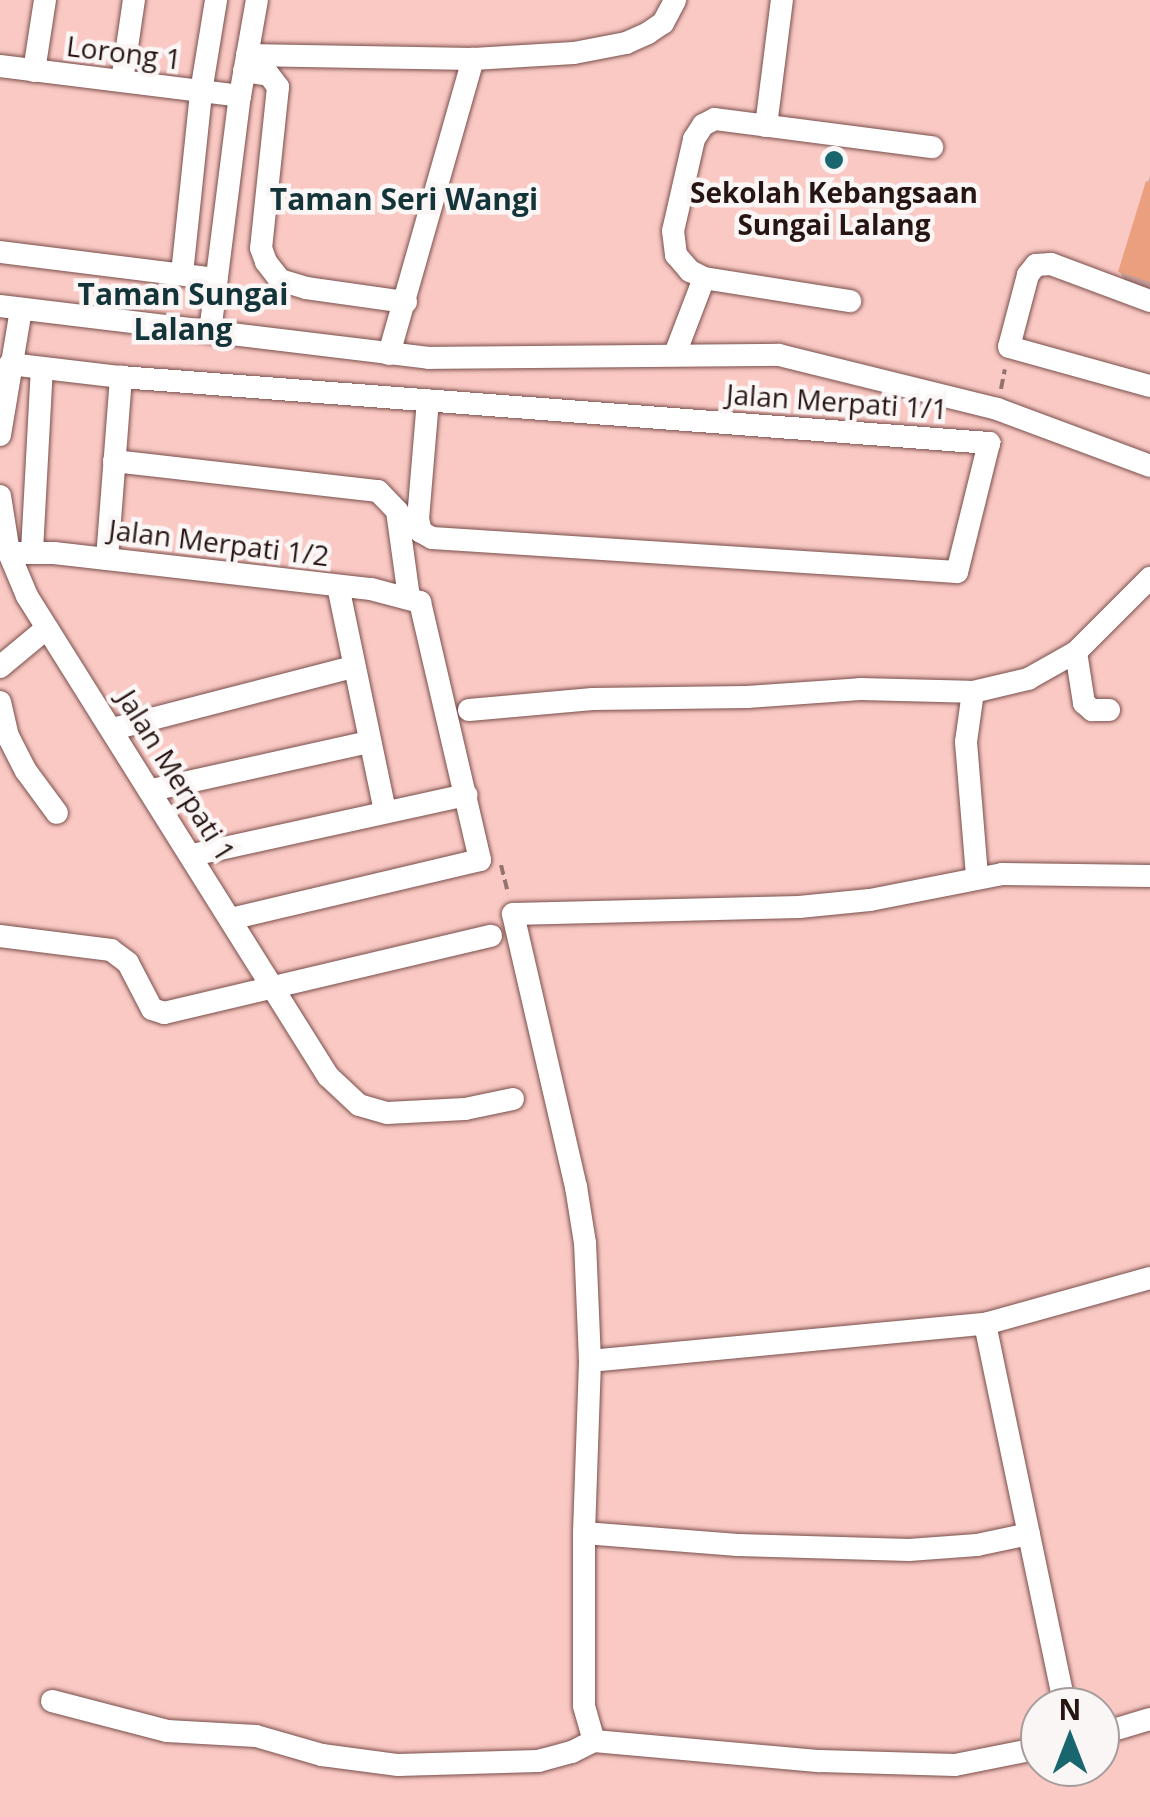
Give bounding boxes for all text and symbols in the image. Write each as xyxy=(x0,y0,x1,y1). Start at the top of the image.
street label: Lorong 1 xyxy=(65,28,183,76)
marker: Sekolah Kebangsaan Sungai Lalang xyxy=(823,149,845,171)
place label: Sekolah Kebangsaan Sungai Lalang xyxy=(690,175,978,241)
district label: Taman Seri Wangi xyxy=(270,181,538,217)
district label: Taman Sungai Lalang xyxy=(78,276,288,346)
street label: Jalan Merpati 1/1 xyxy=(725,377,949,425)
street label: Jalan Merpati 1/2 xyxy=(107,512,331,572)
street label: Jalan Merpati 1 xyxy=(111,683,243,867)
north arrow xyxy=(1020,1687,1120,1787)
text: N xyxy=(1059,1690,1081,1728)

